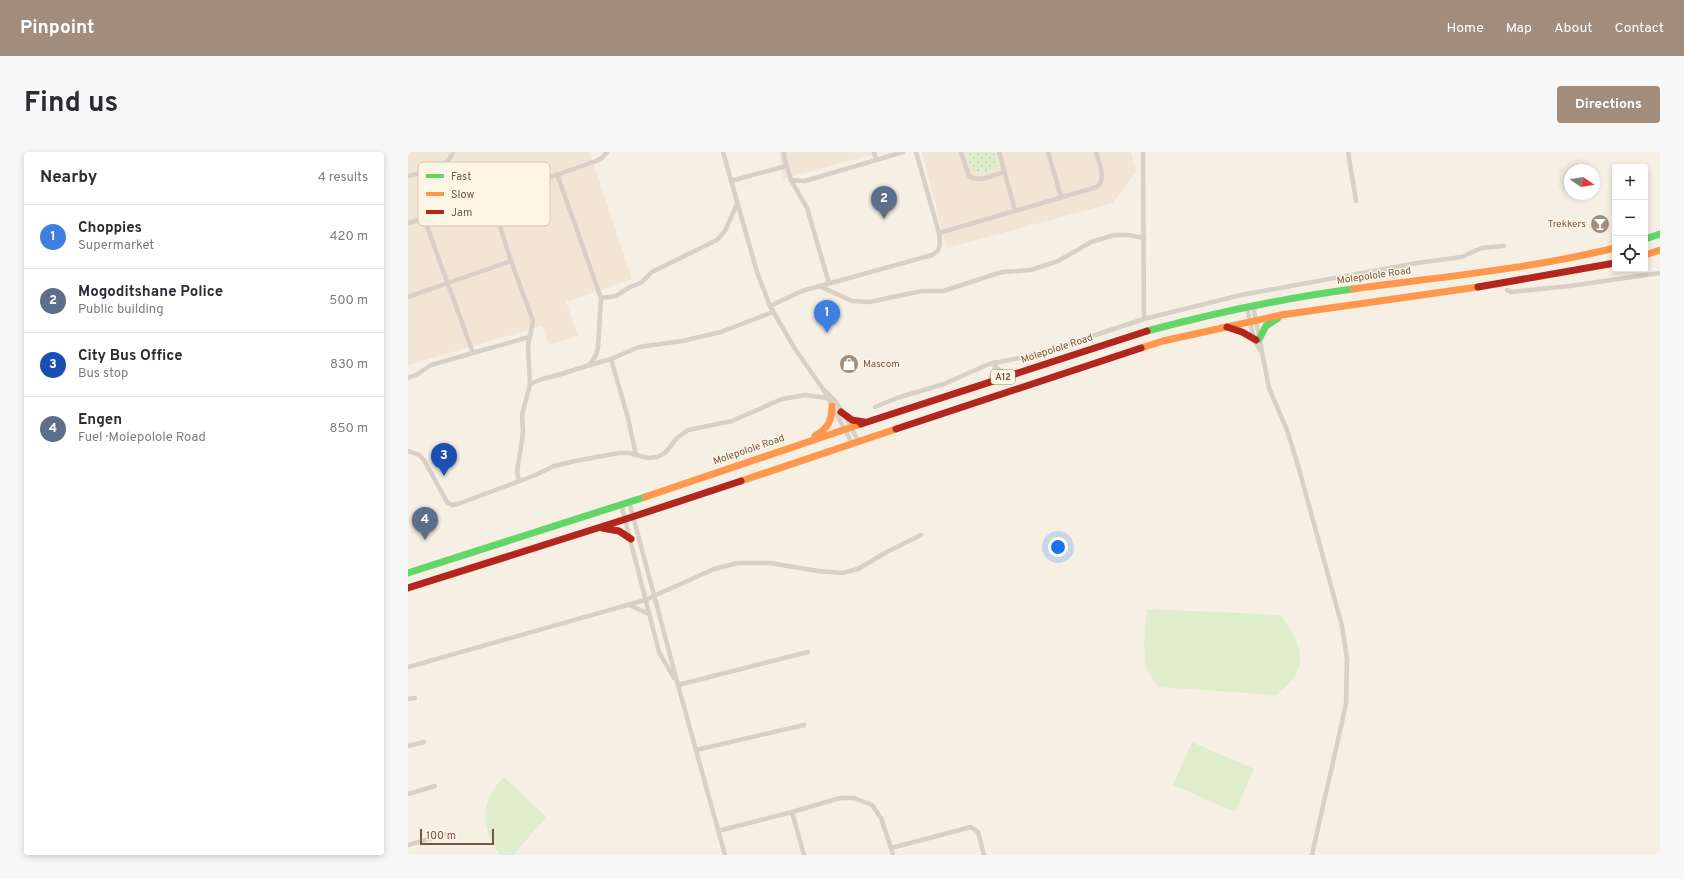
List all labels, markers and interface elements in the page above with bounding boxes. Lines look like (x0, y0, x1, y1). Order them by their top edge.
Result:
text: Pinpoint (20, 16, 95, 40)
text: Home (1447, 20, 1484, 37)
text: Map (1506, 20, 1532, 37)
text: About (1554, 20, 1593, 37)
text: Contact (1615, 20, 1664, 37)
text: Find us (24, 86, 118, 122)
button: Directions (1557, 86, 1660, 123)
legend (418, 162, 550, 226)
north arrow (1564, 164, 1600, 200)
map controls (1612, 164, 1648, 272)
button: + (1612, 164, 1648, 200)
text: Nearby (40, 167, 97, 189)
text: 4 results (318, 170, 368, 186)
text: Fast (451, 170, 471, 184)
pin: 2 (871, 186, 897, 219)
text: Slow (451, 188, 474, 202)
button: − (1612, 200, 1648, 236)
text: Jam (451, 206, 472, 220)
bar icon: Trekkers (1589, 213, 1611, 235)
place label: Trekkers (1548, 218, 1586, 231)
text: Choppies (78, 219, 142, 238)
text: 1 (50, 229, 56, 245)
text: 420 m (330, 229, 368, 245)
button: locate (1612, 236, 1648, 272)
text: Supermarket (78, 238, 154, 254)
street label: Molepolole Road (1336, 264, 1412, 288)
text: Mogoditshane Police (78, 283, 223, 302)
text: 2 (49, 293, 57, 309)
text: 500 m (329, 293, 368, 309)
pin: 1 (814, 300, 840, 333)
text: Public building (78, 302, 164, 318)
street label: Molepolole Road (1019, 331, 1095, 367)
text: City Bus Office (78, 347, 183, 366)
shop icon: Mascom (838, 353, 860, 375)
text: 3 (49, 357, 57, 373)
text: 830 m (330, 357, 368, 373)
place label: Mascom (863, 358, 900, 371)
text: Bus stop (78, 366, 128, 382)
road number: A12 (991, 370, 1015, 384)
text: Engen (78, 411, 122, 430)
text: 4 (49, 421, 57, 437)
text: 850 m (330, 421, 368, 437)
text: Fuel · Molepolole Road (78, 430, 206, 446)
street label: Molepolole Road (712, 432, 786, 468)
pin: 3 (431, 443, 457, 476)
pin: 4 (412, 507, 438, 540)
your location (1048, 537, 1068, 557)
scale bar (420, 827, 494, 846)
text: 100 m (426, 829, 456, 843)

